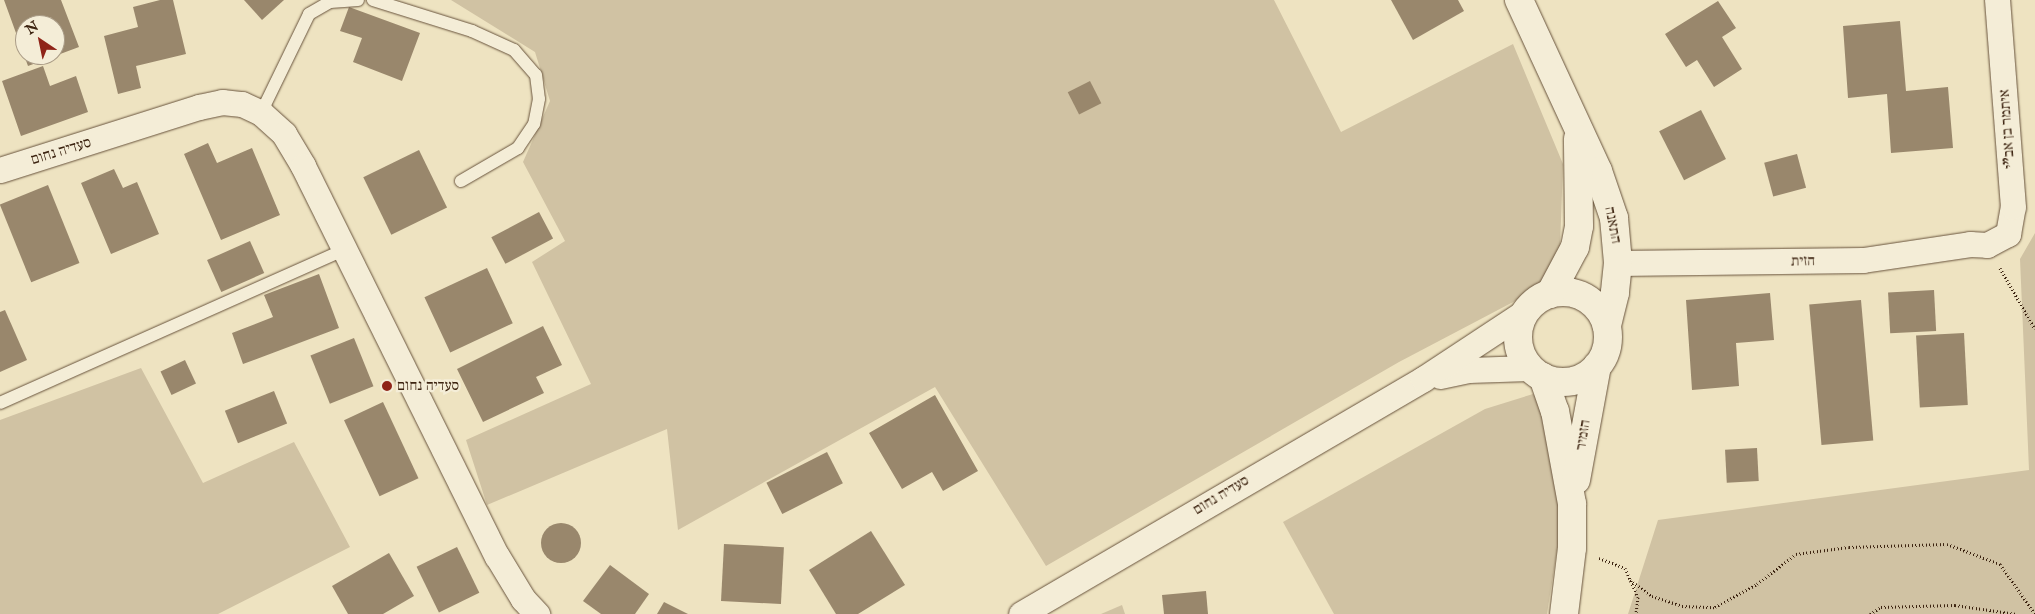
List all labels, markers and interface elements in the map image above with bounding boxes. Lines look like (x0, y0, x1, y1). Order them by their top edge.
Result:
north arrow (15, 15, 65, 65)
text: N (22, 18, 42, 39)
street label: איתמר בן אב"י (1995, 89, 2019, 169)
street label: סעדיה נחום (29, 133, 93, 169)
street label: התאנה (1601, 205, 1625, 245)
street label: הזית (1791, 252, 1815, 270)
place label: סעדיה נחום (397, 377, 459, 395)
marker: סעדיה נחום (381, 380, 393, 392)
street label: הזמיר (1572, 418, 1594, 452)
street label: סעדיה נחום (1190, 471, 1252, 519)

